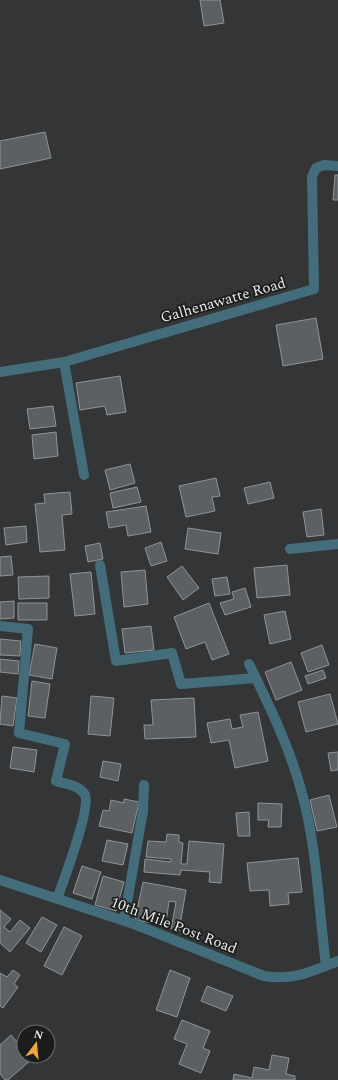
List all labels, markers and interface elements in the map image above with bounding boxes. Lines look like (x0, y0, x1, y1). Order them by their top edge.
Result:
street label: Galhenawatte Road (158, 272, 288, 329)
street label: 10th Mile Post Road (107, 891, 240, 960)
north arrow (16, 1024, 56, 1064)
text: N (32, 1025, 45, 1044)

